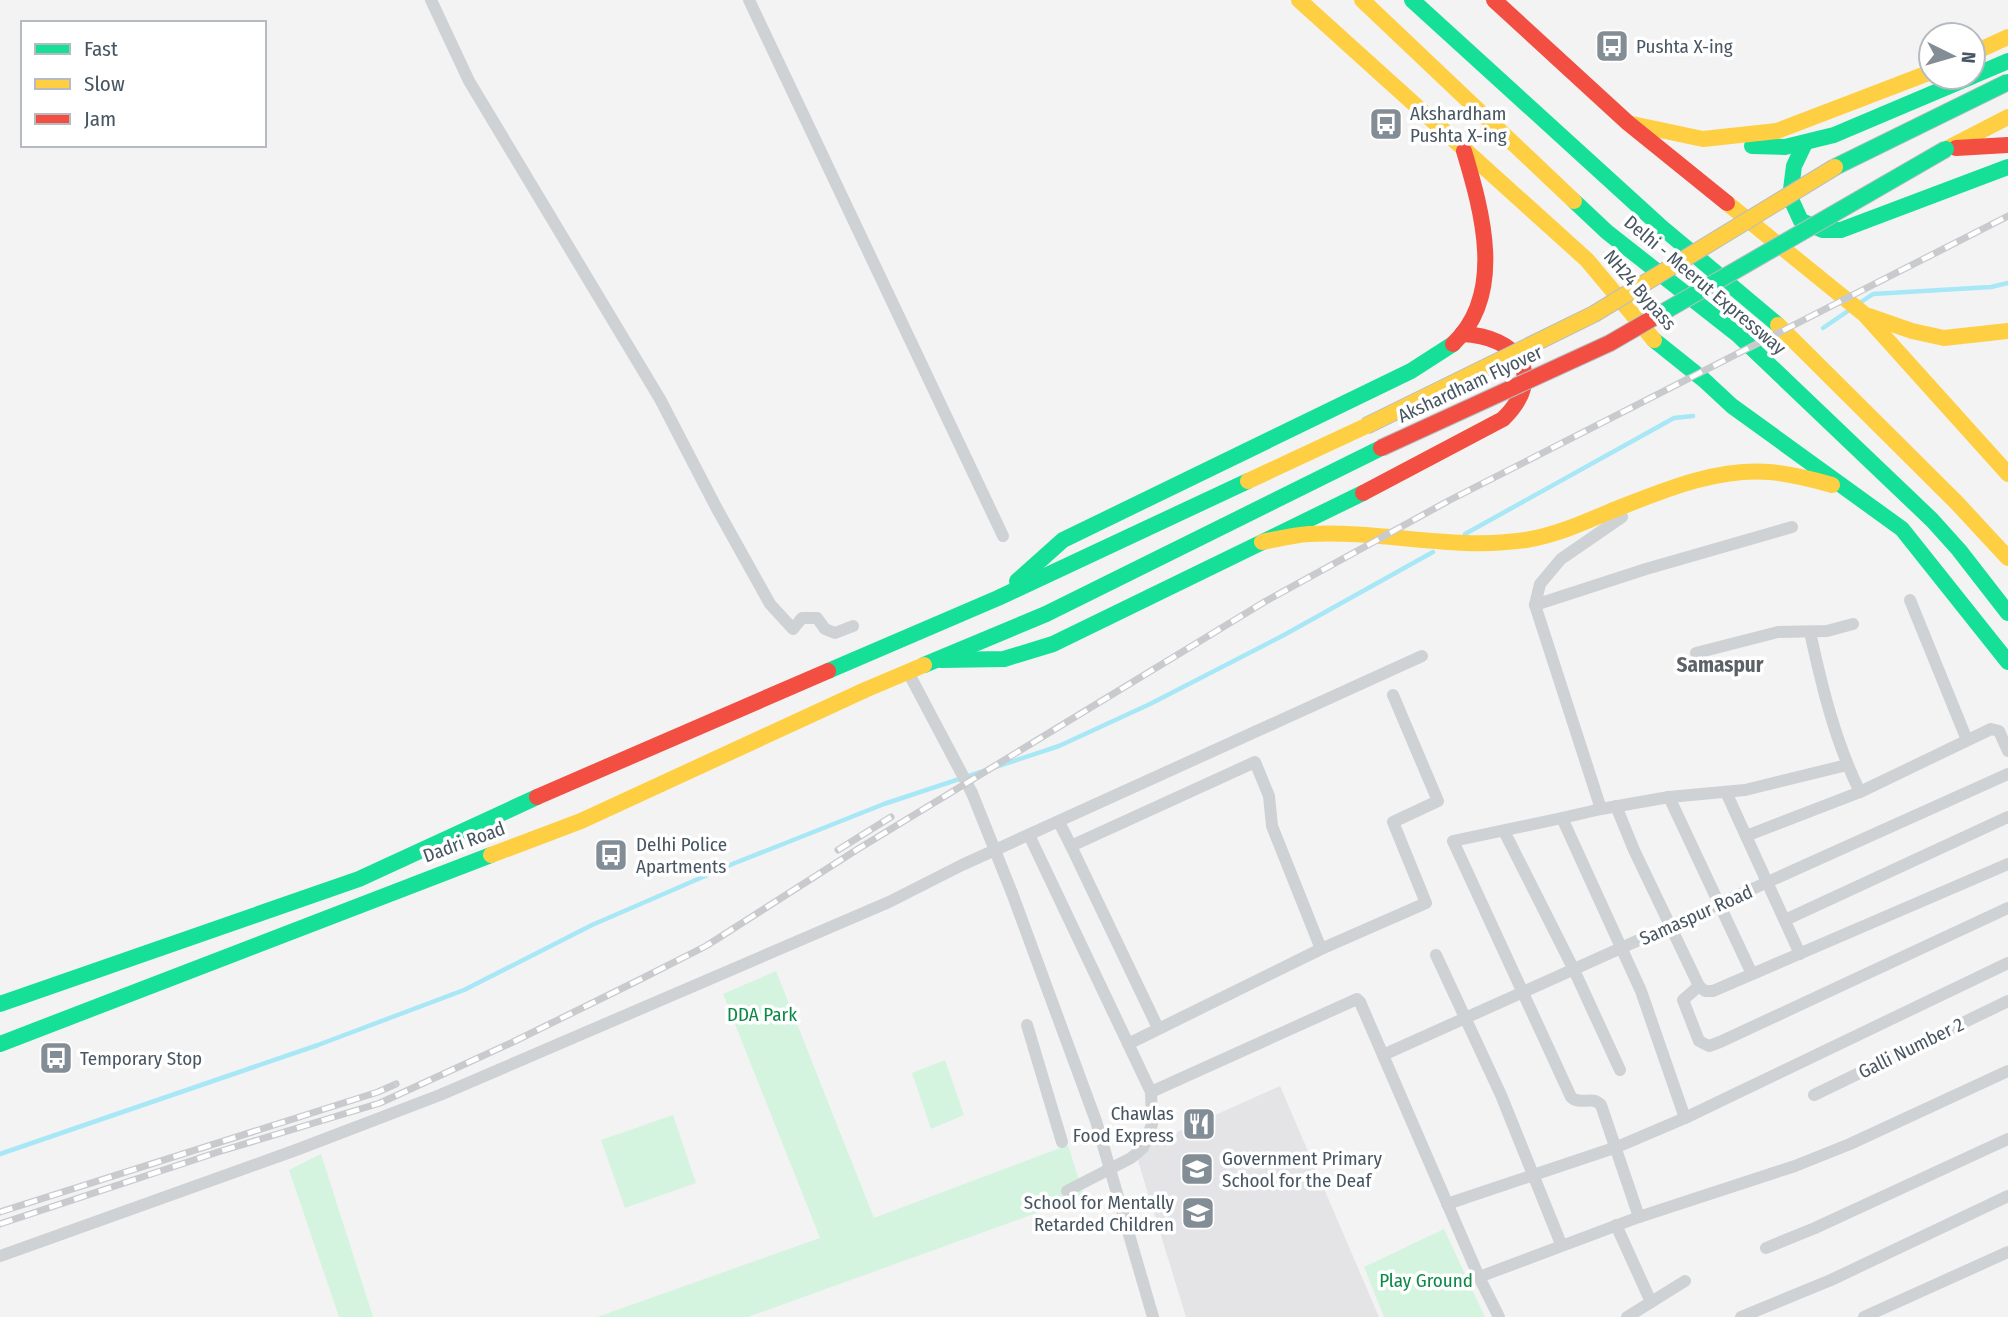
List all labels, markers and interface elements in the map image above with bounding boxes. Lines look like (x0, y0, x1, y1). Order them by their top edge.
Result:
legend (21, 21, 266, 147)
north arrow (1917, 21, 1987, 91)
bus stop icon: Pushta X-ing (1593, 27, 1631, 65)
place label: Pushta X-ing (1636, 35, 1733, 58)
text: Fast (84, 36, 118, 62)
text: N (1956, 51, 1980, 64)
text: Slow (84, 71, 125, 97)
place label: Akshardham Pushta X-ing (1410, 102, 1507, 147)
bus stop icon: Akshardham Pushta X-ing (1367, 105, 1405, 143)
text: Jam (84, 106, 116, 132)
street label: Delhi - Meerut Expressway (1619, 211, 1791, 360)
street label: NH24 Bypass (1599, 245, 1681, 335)
street label: Akshardham Flyover (1394, 340, 1546, 428)
district label: Samaspur (1677, 652, 1764, 678)
street label: Dadri Road (420, 817, 508, 867)
place label: Delhi Police Apartments (636, 833, 727, 878)
bus stop icon: Delhi Police Apartments (592, 836, 630, 874)
street label: Samaspur Road (1636, 880, 1756, 950)
park label: DDA Park (727, 1003, 797, 1026)
street label: Galli Number 2 (1855, 1013, 1967, 1083)
bus stop icon: Temporary Stop (37, 1039, 75, 1077)
place label: Temporary Stop (80, 1047, 202, 1070)
place label: Chawlas Food Express (1073, 1102, 1174, 1147)
restaurant icon: Chawlas Food Express (1180, 1105, 1218, 1143)
place label: Government Primary School for the Deaf (1222, 1147, 1382, 1192)
school or university icon: Government Primary School for the Deaf (1178, 1150, 1216, 1188)
place label: School for Mentally Retarded Children (1024, 1191, 1175, 1236)
school or university icon: School for Mentally Retarded Children (1179, 1194, 1217, 1232)
park label: Play Ground (1379, 1269, 1473, 1292)

